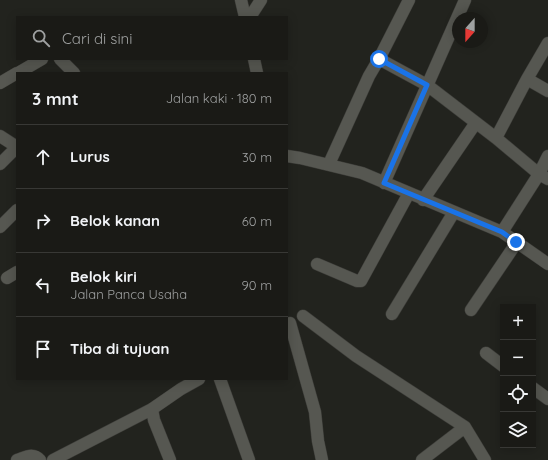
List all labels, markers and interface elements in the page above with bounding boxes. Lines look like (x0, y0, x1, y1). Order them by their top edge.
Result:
north arrow (452, 12, 488, 48)
search box (16, 16, 288, 60)
icon: search (30, 27, 52, 49)
text: Cari di sini (62, 29, 133, 48)
route start (370, 50, 388, 68)
text: 3 mnt (32, 88, 79, 109)
text: Jalan kaki · 180 m (166, 90, 272, 106)
icon: ahead (32, 146, 54, 168)
text: Lurus (70, 147, 110, 166)
text: 30 m (242, 149, 272, 165)
icon: right (32, 210, 54, 232)
text: Belok kanan (70, 211, 160, 230)
text: 60 m (242, 213, 272, 229)
route end (507, 233, 525, 251)
text: Belok kiri (70, 267, 137, 286)
icon: left (32, 274, 54, 296)
text: 90 m (242, 277, 272, 293)
text: Jalan Panca Usaha (70, 286, 187, 302)
map controls (500, 304, 536, 448)
button: + (500, 304, 536, 340)
icon: arrive (32, 338, 54, 360)
text: Tiba di tujuan (70, 339, 169, 358)
button: − (500, 340, 536, 376)
button: locate (500, 376, 536, 412)
button: layers (500, 412, 536, 448)

